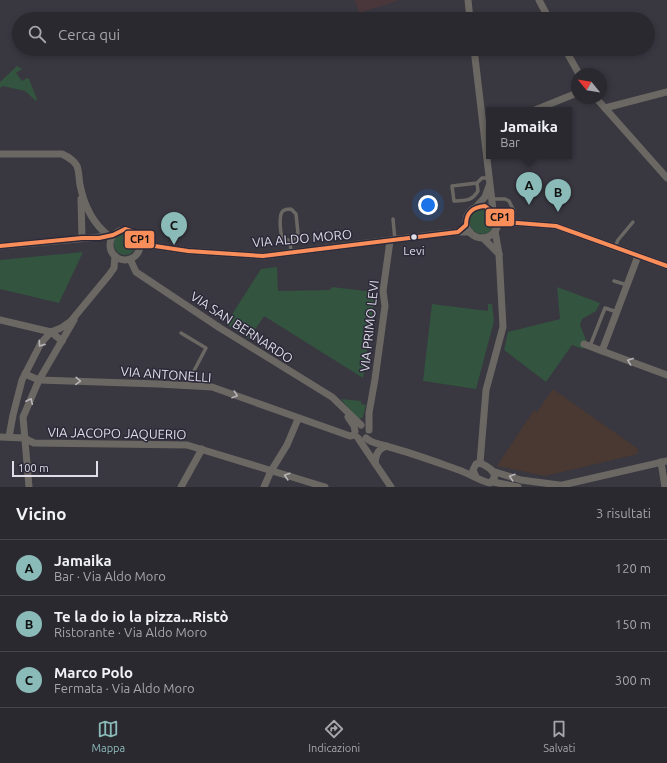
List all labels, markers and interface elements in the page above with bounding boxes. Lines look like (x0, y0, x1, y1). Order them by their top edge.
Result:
search box (12, 12, 655, 56)
icon: search (26, 23, 48, 45)
text: Cerca qui (58, 26, 120, 43)
north arrow (571, 68, 607, 104)
popup (486, 107, 572, 159)
text: Jamaika (500, 118, 558, 135)
text: Bar (500, 135, 520, 149)
pin: A (516, 172, 542, 205)
pin: B (545, 179, 571, 212)
your location (418, 195, 438, 215)
line badge: CP1 (485, 208, 515, 227)
text: CP1 (490, 211, 510, 223)
pin: C (161, 212, 187, 245)
street label: VIA ALDO MORO (252, 227, 352, 249)
line badge: CP1 (124, 230, 155, 249)
marker: Levi (409, 232, 419, 242)
text: CP1 (130, 233, 150, 245)
place label: Levi (403, 244, 425, 257)
street label: VIA PRIMO LEVI (357, 279, 381, 373)
street label: VIA SAN BERNARDO (188, 289, 296, 365)
one-way arrow (39, 340, 46, 347)
one-way arrow (627, 358, 634, 366)
street label: VIA ANTONELLI (120, 364, 212, 384)
one-way arrow (75, 377, 81, 386)
one-way arrow (231, 391, 238, 399)
one-way arrow (25, 397, 33, 405)
street label: VIA JACOPO JAQUERIO (47, 425, 187, 442)
scale bar (12, 459, 98, 478)
text: 100 m (18, 462, 49, 474)
one-way arrow (284, 472, 291, 481)
one-way arrow (508, 473, 515, 482)
text: Vicino (16, 504, 66, 523)
text: 3 risultati (596, 506, 651, 520)
text: Jamaika (54, 552, 112, 569)
text: A (24, 561, 34, 575)
text: 120 m (615, 561, 651, 575)
text: Bar · Via Aldo Moro (54, 569, 166, 583)
text: Te la do io la pizza...Ristò (54, 608, 229, 625)
text: B (25, 617, 33, 631)
text: 150 m (615, 617, 651, 631)
text: Ristorante · Via Aldo Moro (54, 625, 207, 639)
text: Marco Polo (54, 664, 133, 681)
text: C (25, 673, 33, 687)
text: 300 m (615, 673, 651, 687)
text: Fermata · Via Aldo Moro (54, 681, 195, 695)
tab: Mappa (91, 718, 125, 754)
tab: Indicazioni (308, 718, 360, 754)
tab: Salvati (543, 718, 576, 754)

